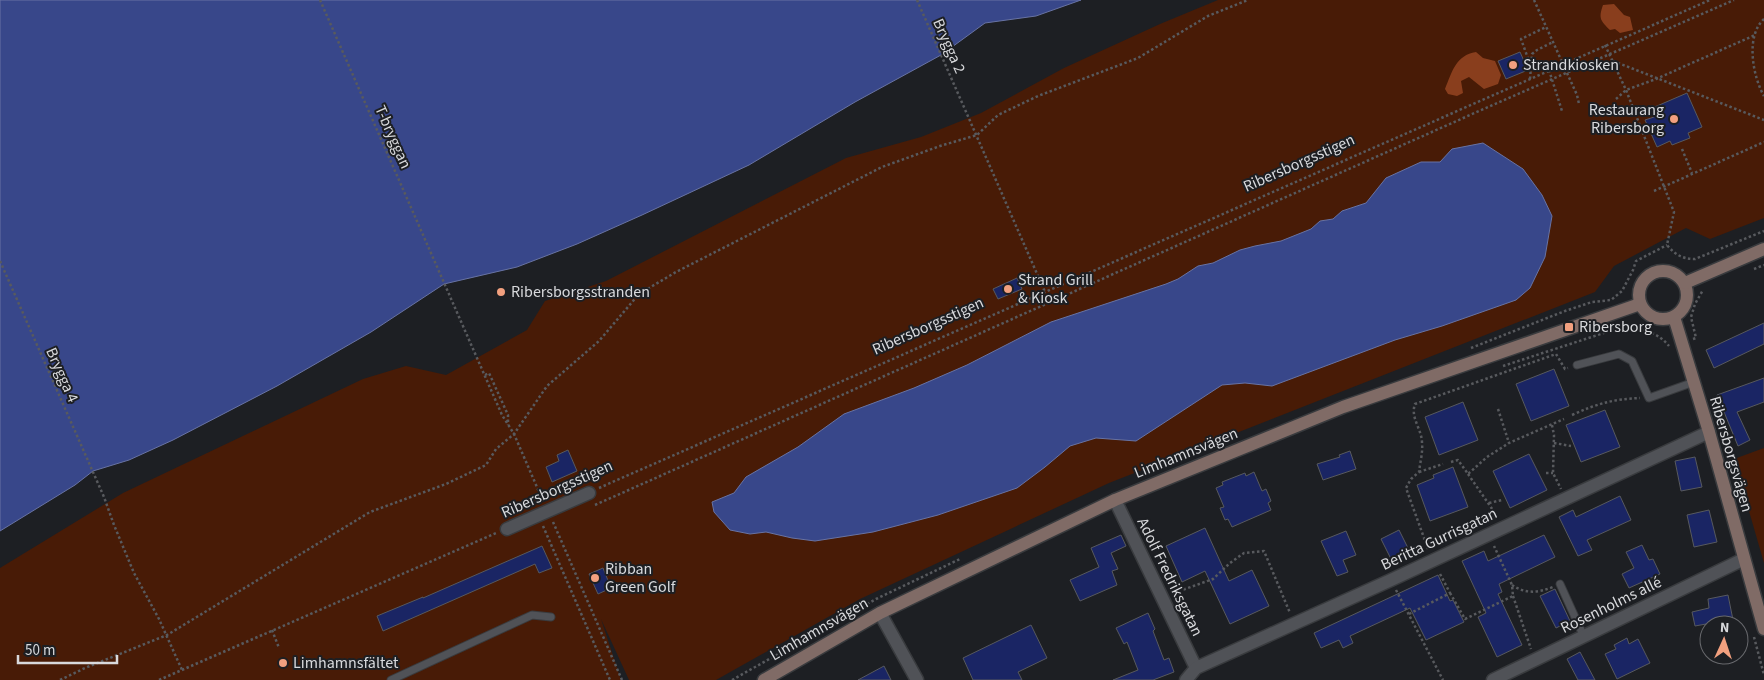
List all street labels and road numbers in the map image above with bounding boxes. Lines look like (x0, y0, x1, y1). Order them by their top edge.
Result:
street label: Brygga 2 (927, 15, 971, 77)
street label: T-bryggan (369, 102, 417, 172)
street label: Ribersborgsstigen (1240, 129, 1358, 197)
street label: Ribersborgsstigen (869, 292, 987, 360)
street label: Brygga 4 (40, 344, 84, 406)
street label: Ribersborgsvägen (1704, 394, 1758, 514)
street label: Limhamnsvägen (1131, 422, 1241, 484)
street label: Ribersborgsstigen (498, 455, 616, 523)
street label: Beritta Gurrisgatan (1377, 502, 1501, 576)
street label: Adolf Fredriksgatan (1132, 514, 1208, 640)
street label: Rosenholms allé (1557, 571, 1665, 639)
street label: Limhamnsvägen (766, 592, 872, 666)

